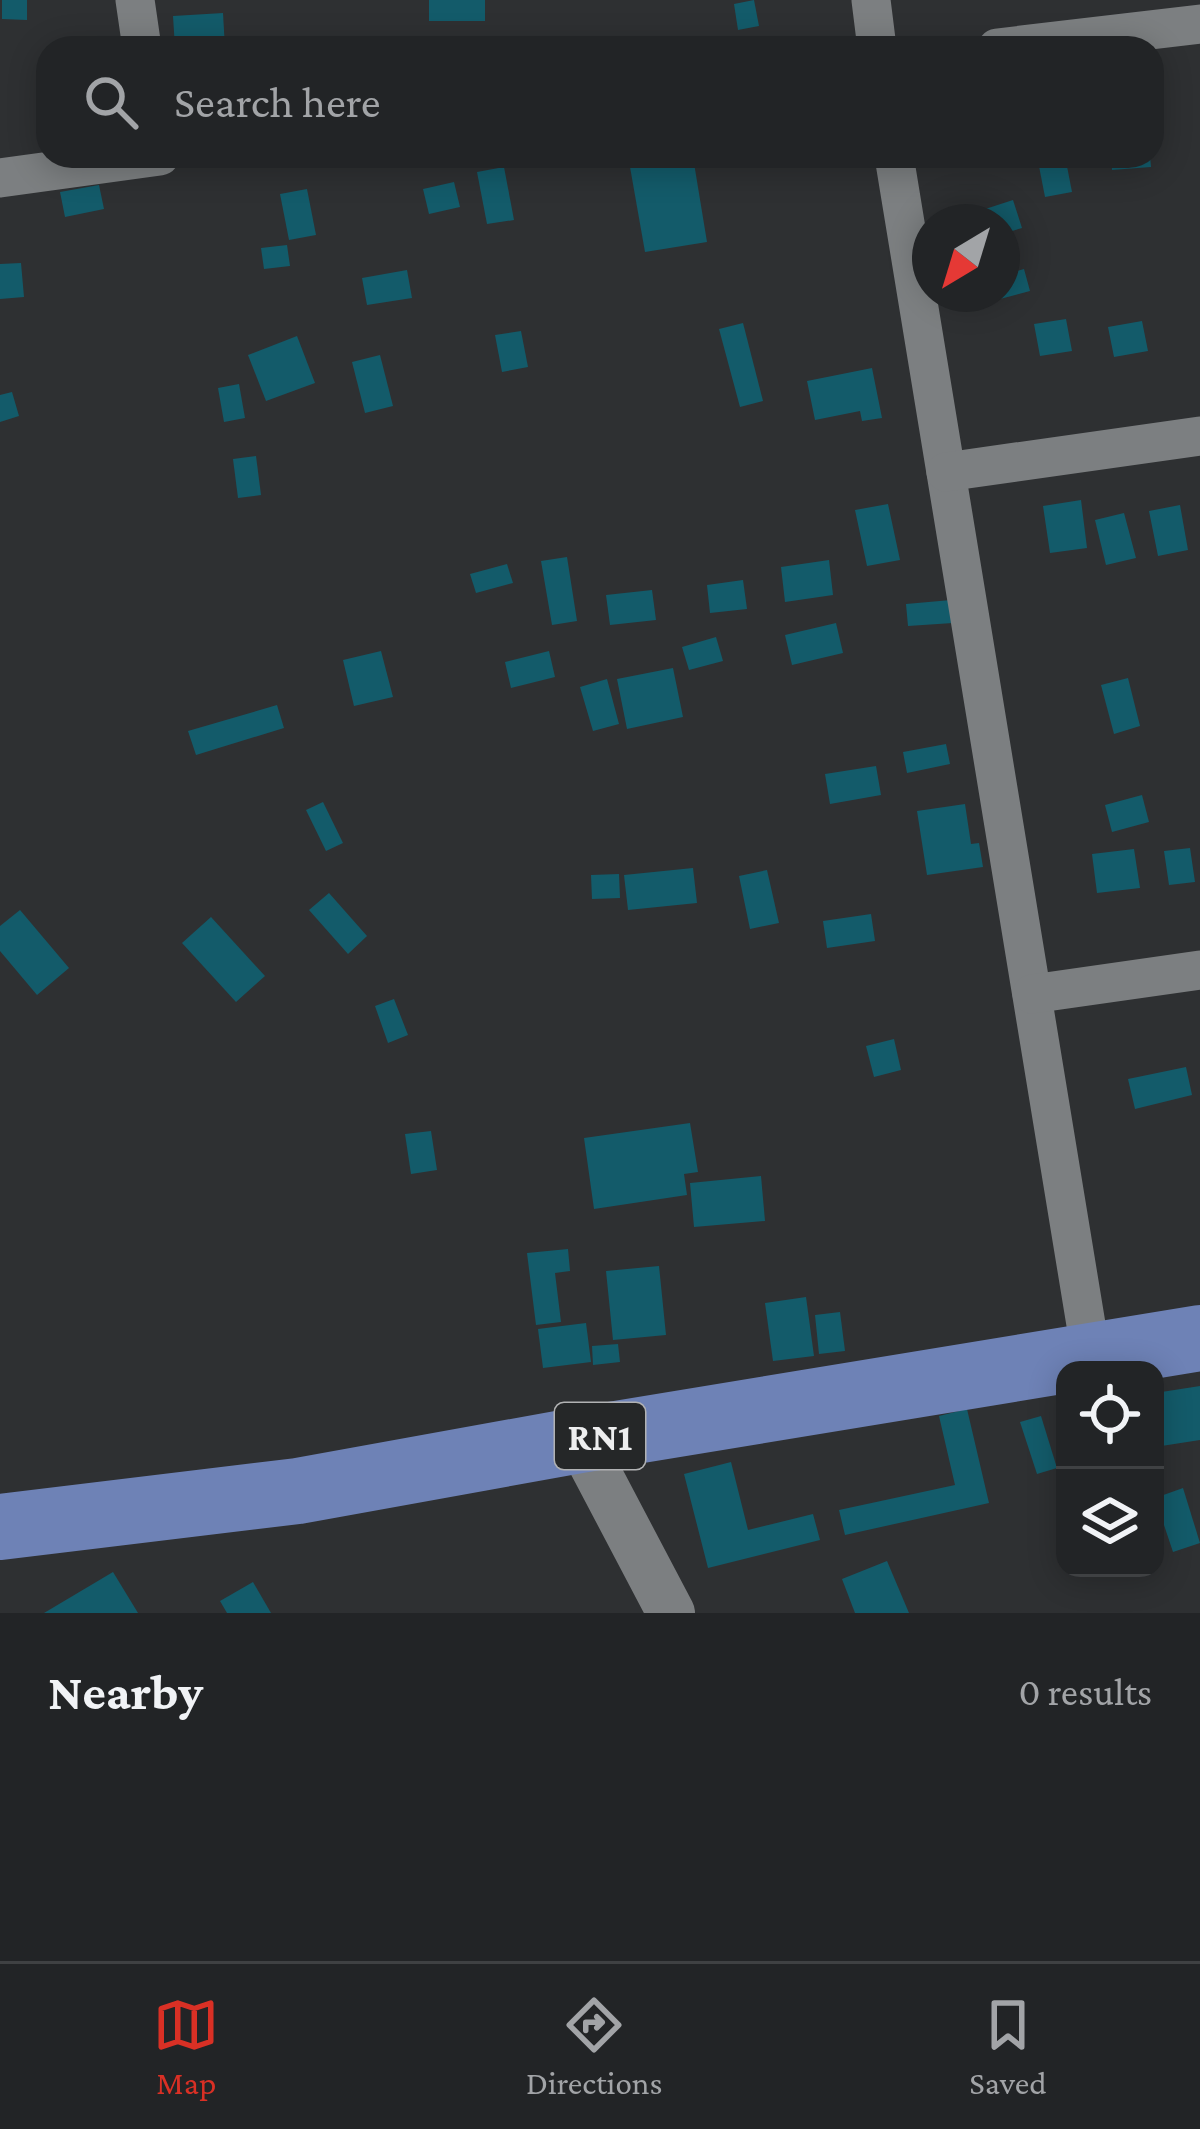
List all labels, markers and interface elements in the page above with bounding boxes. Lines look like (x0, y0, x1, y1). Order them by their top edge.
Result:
search box (36, 36, 1164, 168)
icon: search (78, 69, 144, 135)
text: Search here (174, 77, 381, 127)
north arrow (912, 204, 1020, 312)
map controls (1056, 1361, 1164, 1577)
button: locate (1056, 1361, 1164, 1469)
road number: RN1 (555, 1403, 645, 1469)
button: layers (1056, 1469, 1164, 1577)
text: Nearby (48, 1663, 203, 1720)
text: 0 results (1018, 1670, 1152, 1713)
tab: Map (153, 1992, 219, 2101)
tab: Directions (526, 1992, 663, 2101)
tab: Saved (969, 1992, 1047, 2101)

